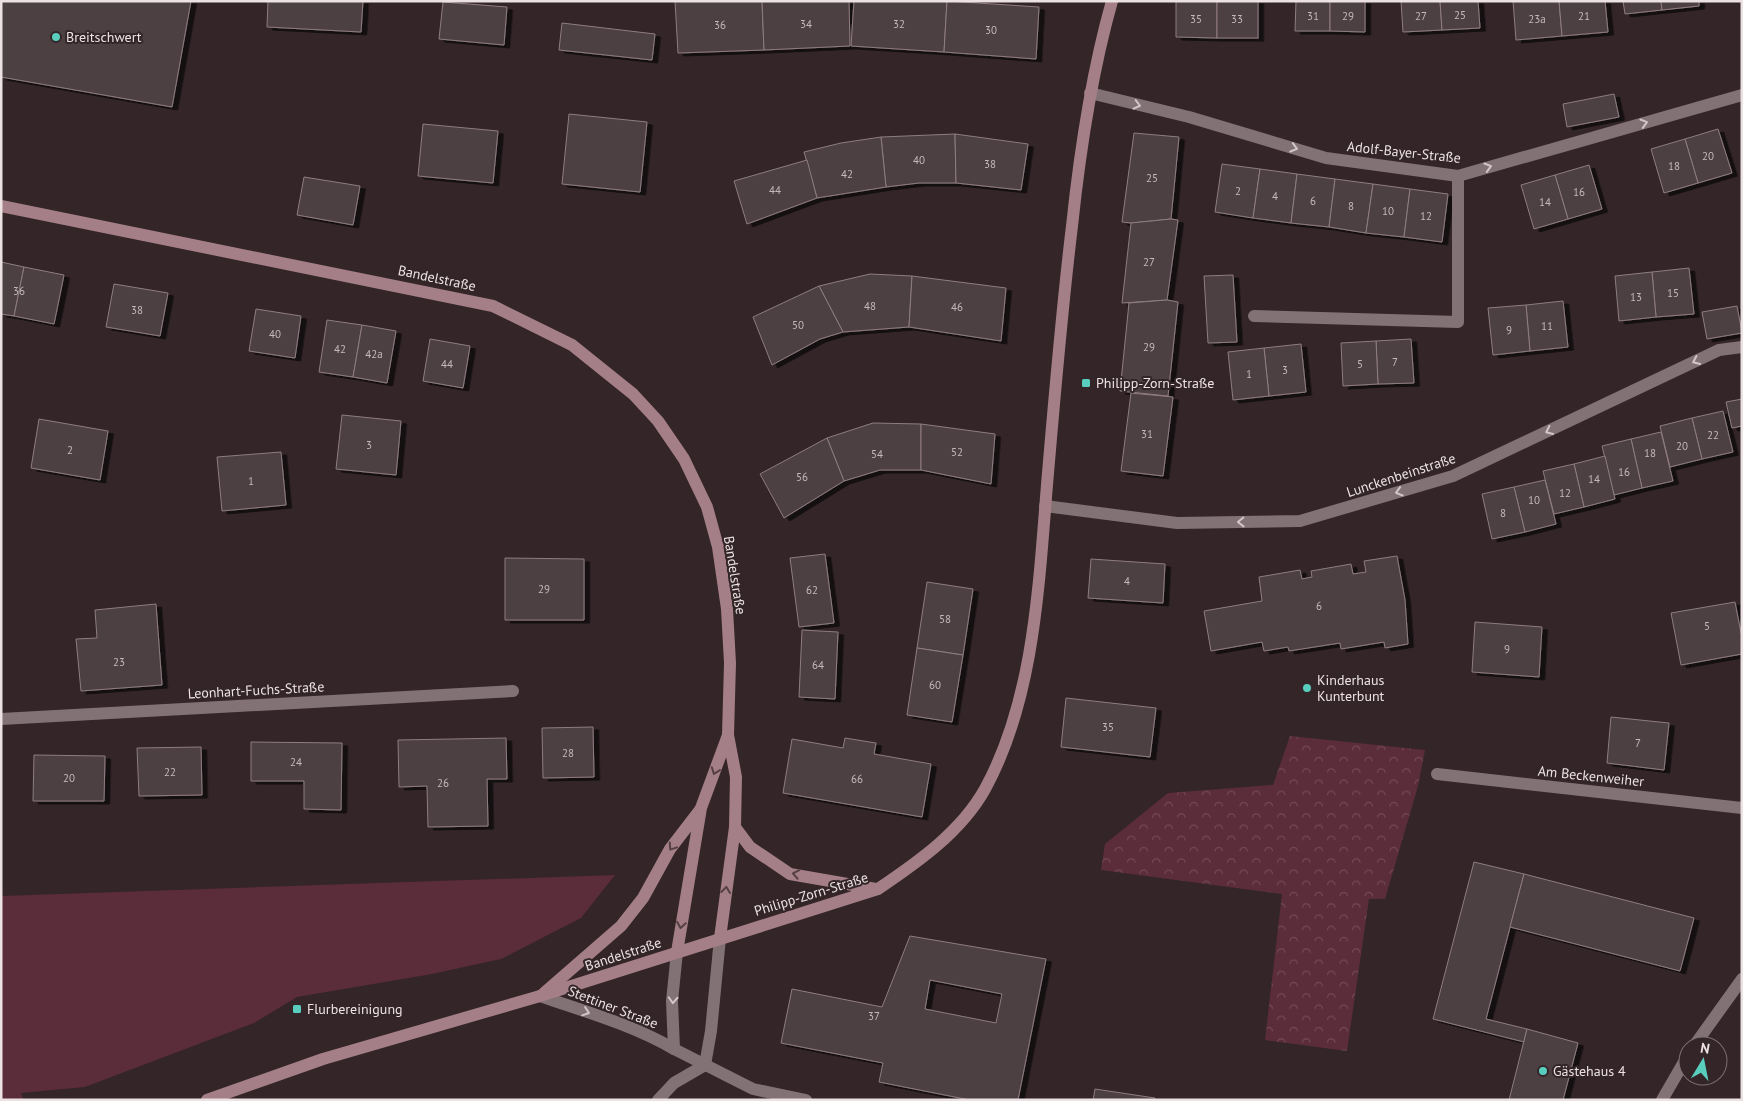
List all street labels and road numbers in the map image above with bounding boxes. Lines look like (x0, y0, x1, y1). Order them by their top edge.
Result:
street label: Adolf-Bayer-Straße (1346, 137, 1462, 167)
street label: Bandelstraße (396, 261, 478, 295)
street label: Lunckenbeinstraße (1344, 449, 1458, 501)
street label: Bandelstraße (720, 534, 750, 616)
street label: Leonhart-Fuchs-Straße (187, 677, 325, 703)
street label: Am Beckenweiher (1537, 761, 1645, 791)
street label: Philipp-Zorn-Straße (752, 868, 870, 920)
street label: Bandelstraße (583, 933, 663, 975)
street label: Stettiner Straße (565, 982, 661, 1032)

